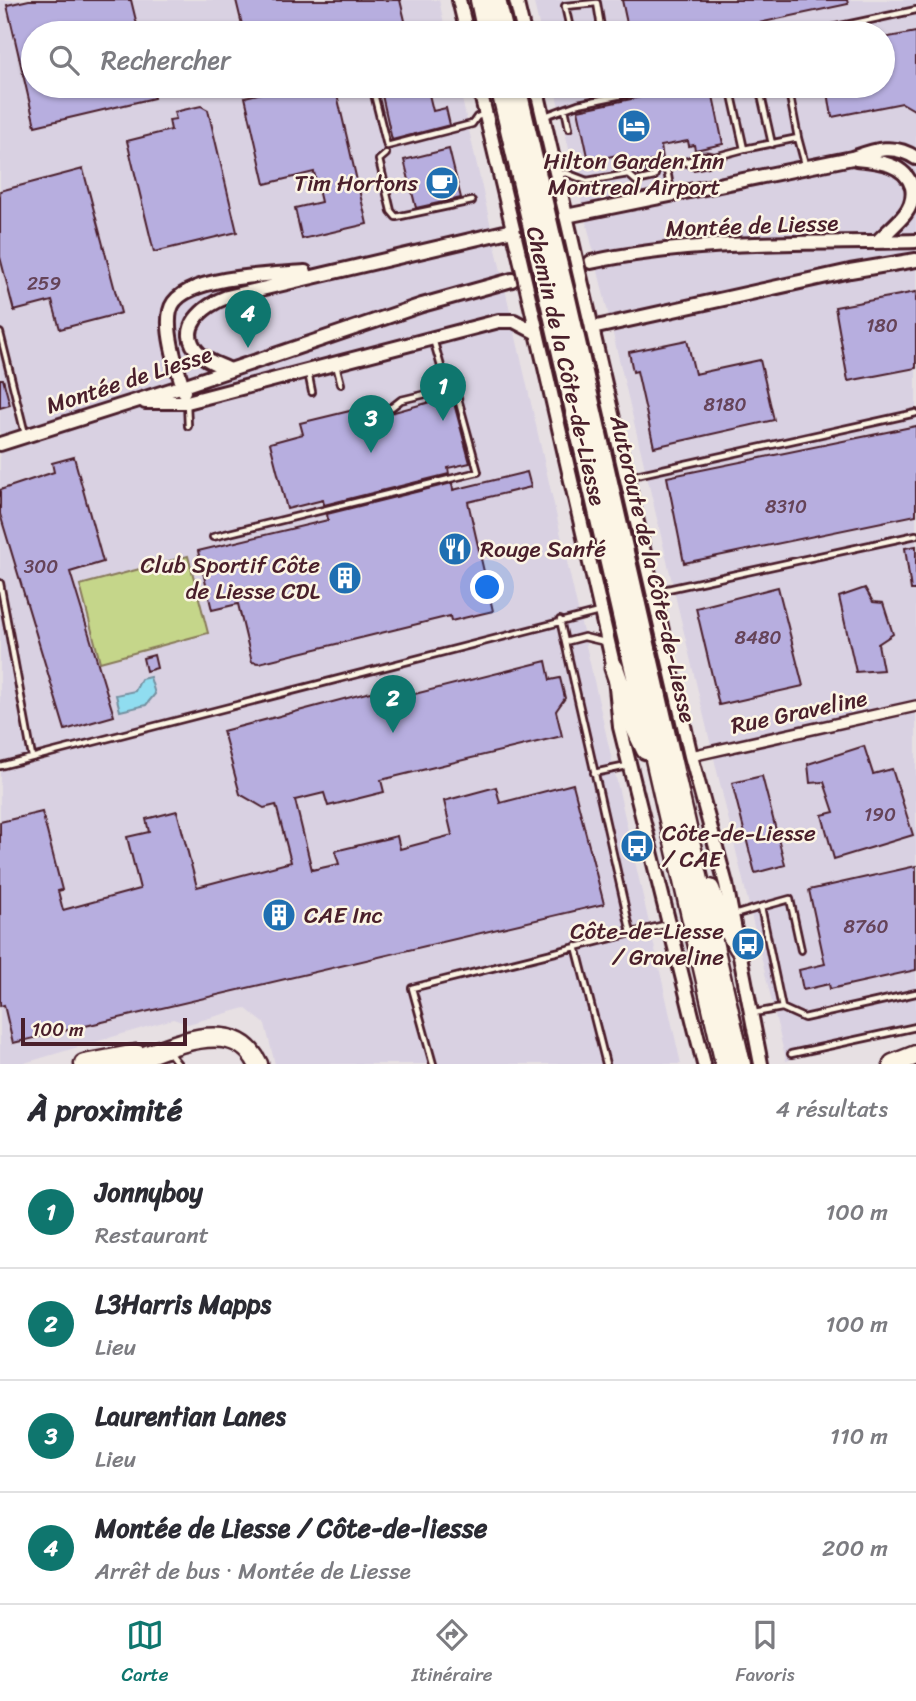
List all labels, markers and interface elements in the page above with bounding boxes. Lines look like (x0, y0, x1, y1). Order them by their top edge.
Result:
search box (21, 21, 895, 98)
text: Rechercher (101, 37, 231, 83)
icon: search (45, 41, 83, 79)
hotel icon: Hilton Garden Inn Montreal Airport (615, 107, 653, 145)
place label: Hilton Garden Inn Montreal Airport (543, 141, 725, 208)
place label: Tim Hortons (294, 163, 418, 204)
cafe icon: Tim Hortons (423, 164, 461, 202)
street label: Montée de Liesse (665, 202, 839, 250)
street label: Chemin de la Côte-de-Liesse (514, 222, 618, 510)
house number: 259 (27, 267, 61, 300)
pin: 4 (225, 290, 271, 348)
house number: 180 (866, 309, 898, 342)
street label: Montée de Liesse (41, 334, 217, 426)
pin: 1 (420, 363, 466, 421)
house number: 8180 (703, 388, 747, 421)
pin: 3 (348, 395, 394, 453)
street label: Autoroute de la Côte-de-Liesse (597, 410, 708, 727)
house number: 8310 (765, 490, 807, 523)
place label: Rouge Santé (480, 529, 606, 570)
restaurant icon: Rouge Santé (436, 530, 474, 568)
place label: Club Sportif Côte de Liesse CDL (141, 545, 320, 612)
house number: 300 (24, 550, 58, 583)
building icon: Club Sportif Côte de Liesse CDL (326, 559, 364, 597)
your location (470, 570, 504, 604)
house number: 8480 (735, 621, 781, 654)
pin: 2 (370, 675, 416, 733)
street label: Rue Graveline (727, 678, 871, 746)
house number: 190 (864, 798, 896, 831)
place label: Côte-de-Liesse / CAE (662, 813, 816, 880)
bus stop icon: Côte-de-Liesse / CAE (618, 827, 656, 865)
place label: CAE Inc (304, 895, 383, 936)
building icon: CAE Inc (260, 896, 298, 934)
house number: 8760 (843, 910, 889, 943)
place label: Côte-de-Liesse / Graveline (570, 911, 724, 978)
bus stop icon: Côte-de-Liesse / Graveline (729, 925, 767, 963)
text: 100 m (32, 1013, 84, 1046)
scale bar (21, 1015, 187, 1047)
text: À proximité (28, 1083, 182, 1137)
text: 4 résultats (776, 1089, 888, 1130)
text: Jonnyboy (95, 1169, 203, 1215)
text: 1 (46, 1192, 56, 1233)
text: 100 m (825, 1192, 888, 1233)
text: Restaurant (95, 1215, 209, 1256)
text: L3Harris Mapps (95, 1281, 271, 1327)
text: 2 (44, 1304, 58, 1345)
text: 100 m (825, 1304, 888, 1345)
text: Lieu (95, 1327, 136, 1368)
text: Laurentian Lanes (95, 1393, 286, 1439)
text: 3 (45, 1416, 57, 1457)
text: 110 m (830, 1416, 888, 1457)
text: Lieu (95, 1439, 136, 1480)
text: Montée de Liesse / Côte-de-liesse (95, 1505, 487, 1551)
text: 4 (44, 1528, 58, 1569)
text: 200 m (822, 1528, 888, 1569)
text: Arrêt de bus · Montée de Liesse (95, 1551, 411, 1592)
tab: Carte (121, 1616, 169, 1691)
tab: Itinéraire (411, 1616, 493, 1691)
tab: Favoris (735, 1616, 795, 1691)

